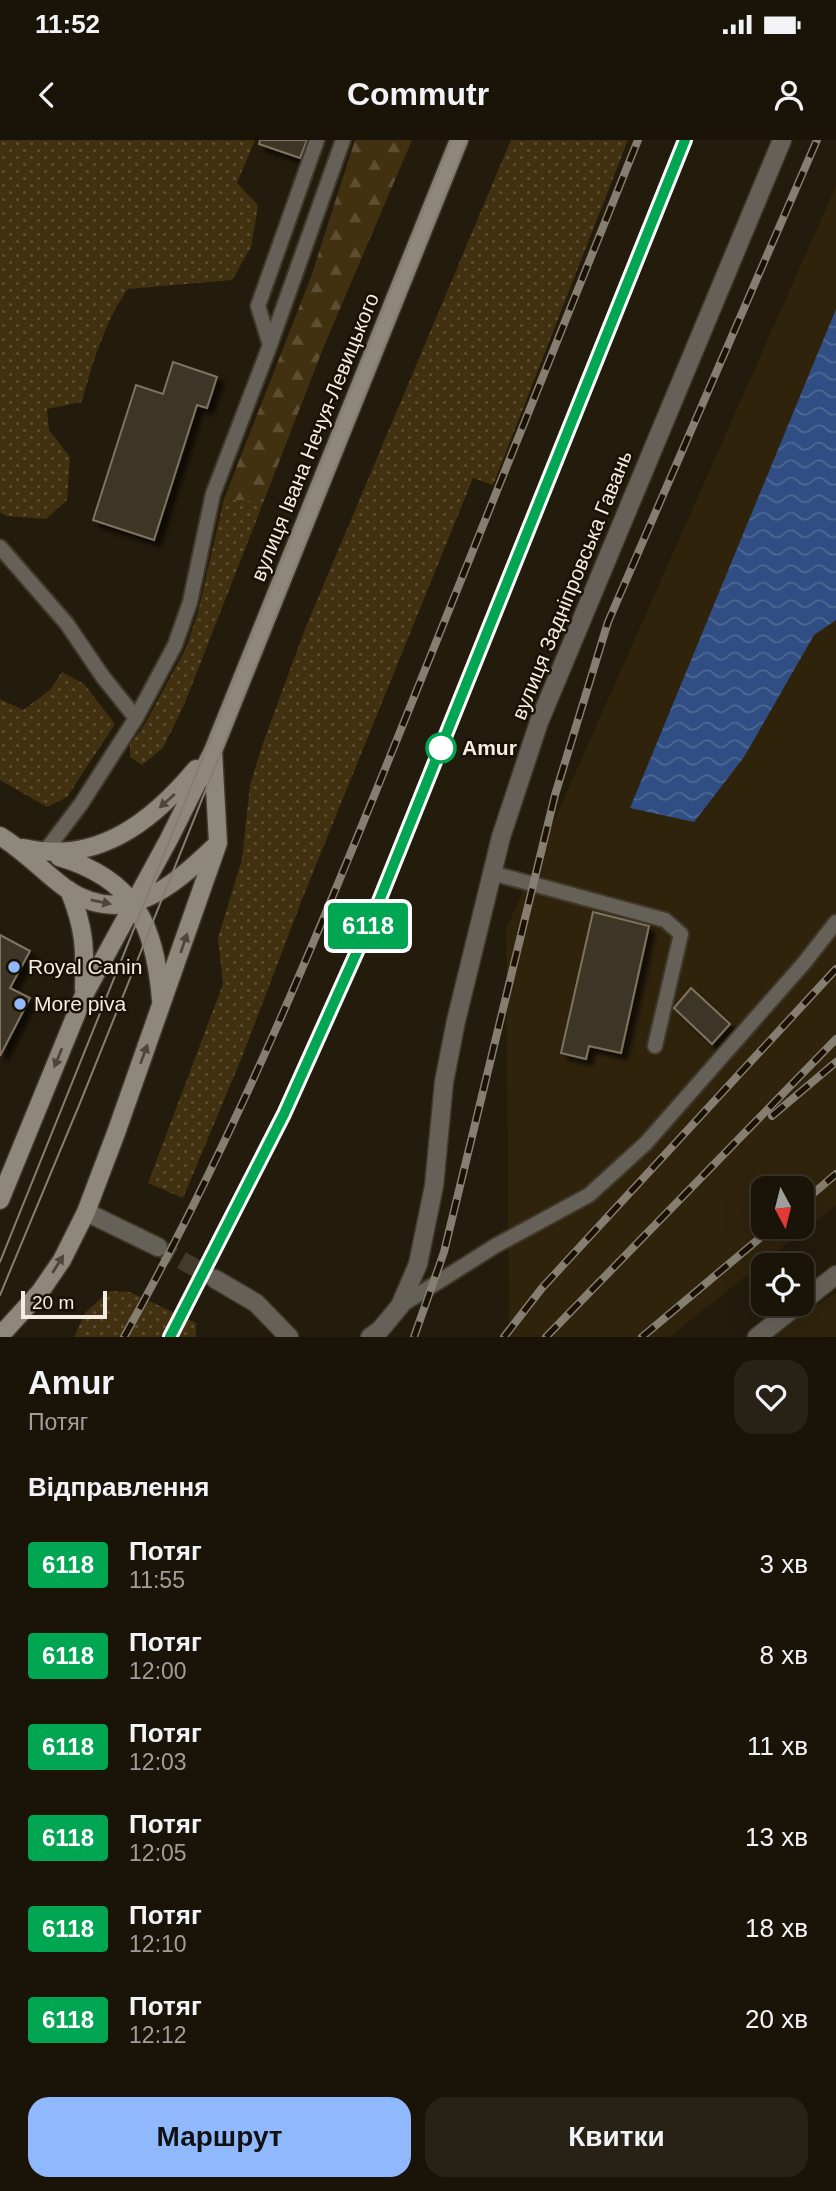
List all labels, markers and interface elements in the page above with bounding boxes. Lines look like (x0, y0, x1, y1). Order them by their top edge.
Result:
text: 11:52 (35, 9, 100, 39)
icon: back (28, 76, 66, 114)
text: Commutr (347, 76, 489, 112)
icon: person (770, 76, 808, 114)
street label: вулиця Івана Нечуя-Левицького (246, 289, 383, 584)
street label: вулиця Задніпровська Гавань (507, 447, 636, 723)
marker: Amur (426, 733, 456, 763)
place label: Amur (462, 736, 517, 759)
one-way arrow (158, 793, 175, 808)
one-way arrow (90, 897, 112, 908)
line badge: 6118 (319, 903, 417, 949)
text: 6118 (342, 912, 394, 939)
one-way arrow (179, 932, 190, 953)
place label: Royal Canin (28, 955, 142, 978)
marker: Royal Canin (6, 959, 22, 975)
place label: More piva (34, 992, 127, 1015)
marker: More piva (12, 996, 28, 1012)
one-way arrow (139, 1044, 150, 1065)
one-way arrow (52, 1047, 63, 1068)
north arrow (751, 1176, 814, 1239)
map controls (751, 1176, 814, 1316)
button: locate (751, 1253, 814, 1316)
one-way arrow (52, 1255, 65, 1274)
scale bar (21, 1288, 107, 1320)
text: 20 m (32, 1292, 74, 1313)
button: heart (734, 1360, 808, 1434)
text: Amur (28, 1364, 114, 1401)
text: Потяг (28, 1409, 88, 1435)
text: Відправлення (28, 1472, 209, 1502)
text: Потяг (129, 1536, 202, 1566)
text: 3 хв (760, 1549, 808, 1579)
text: 6118 (42, 1551, 94, 1578)
text: 11:55 (129, 1567, 185, 1593)
text: Потяг (129, 1627, 202, 1657)
text: 8 хв (760, 1640, 808, 1670)
text: 6118 (42, 1642, 94, 1669)
text: 12:00 (129, 1658, 187, 1684)
text: Потяг (129, 1718, 202, 1748)
text: 11 хв (747, 1731, 808, 1761)
text: 6118 (42, 1733, 94, 1760)
text: 12:03 (129, 1749, 187, 1775)
text: Потяг (129, 1809, 202, 1839)
text: 13 хв (745, 1822, 808, 1852)
text: 6118 (42, 1824, 94, 1851)
text: 12:05 (129, 1840, 187, 1866)
text: Потяг (129, 1900, 202, 1930)
text: 18 хв (745, 1913, 808, 1943)
text: 6118 (42, 1915, 94, 1942)
text: 12:10 (129, 1931, 187, 1957)
text: Потяг (129, 1991, 202, 2021)
text: 20 хв (745, 2004, 808, 2034)
text: 6118 (42, 2006, 94, 2033)
text: 12:12 (129, 2022, 187, 2048)
button: Маршрут (28, 2097, 411, 2177)
button: Квитки (425, 2097, 808, 2177)

